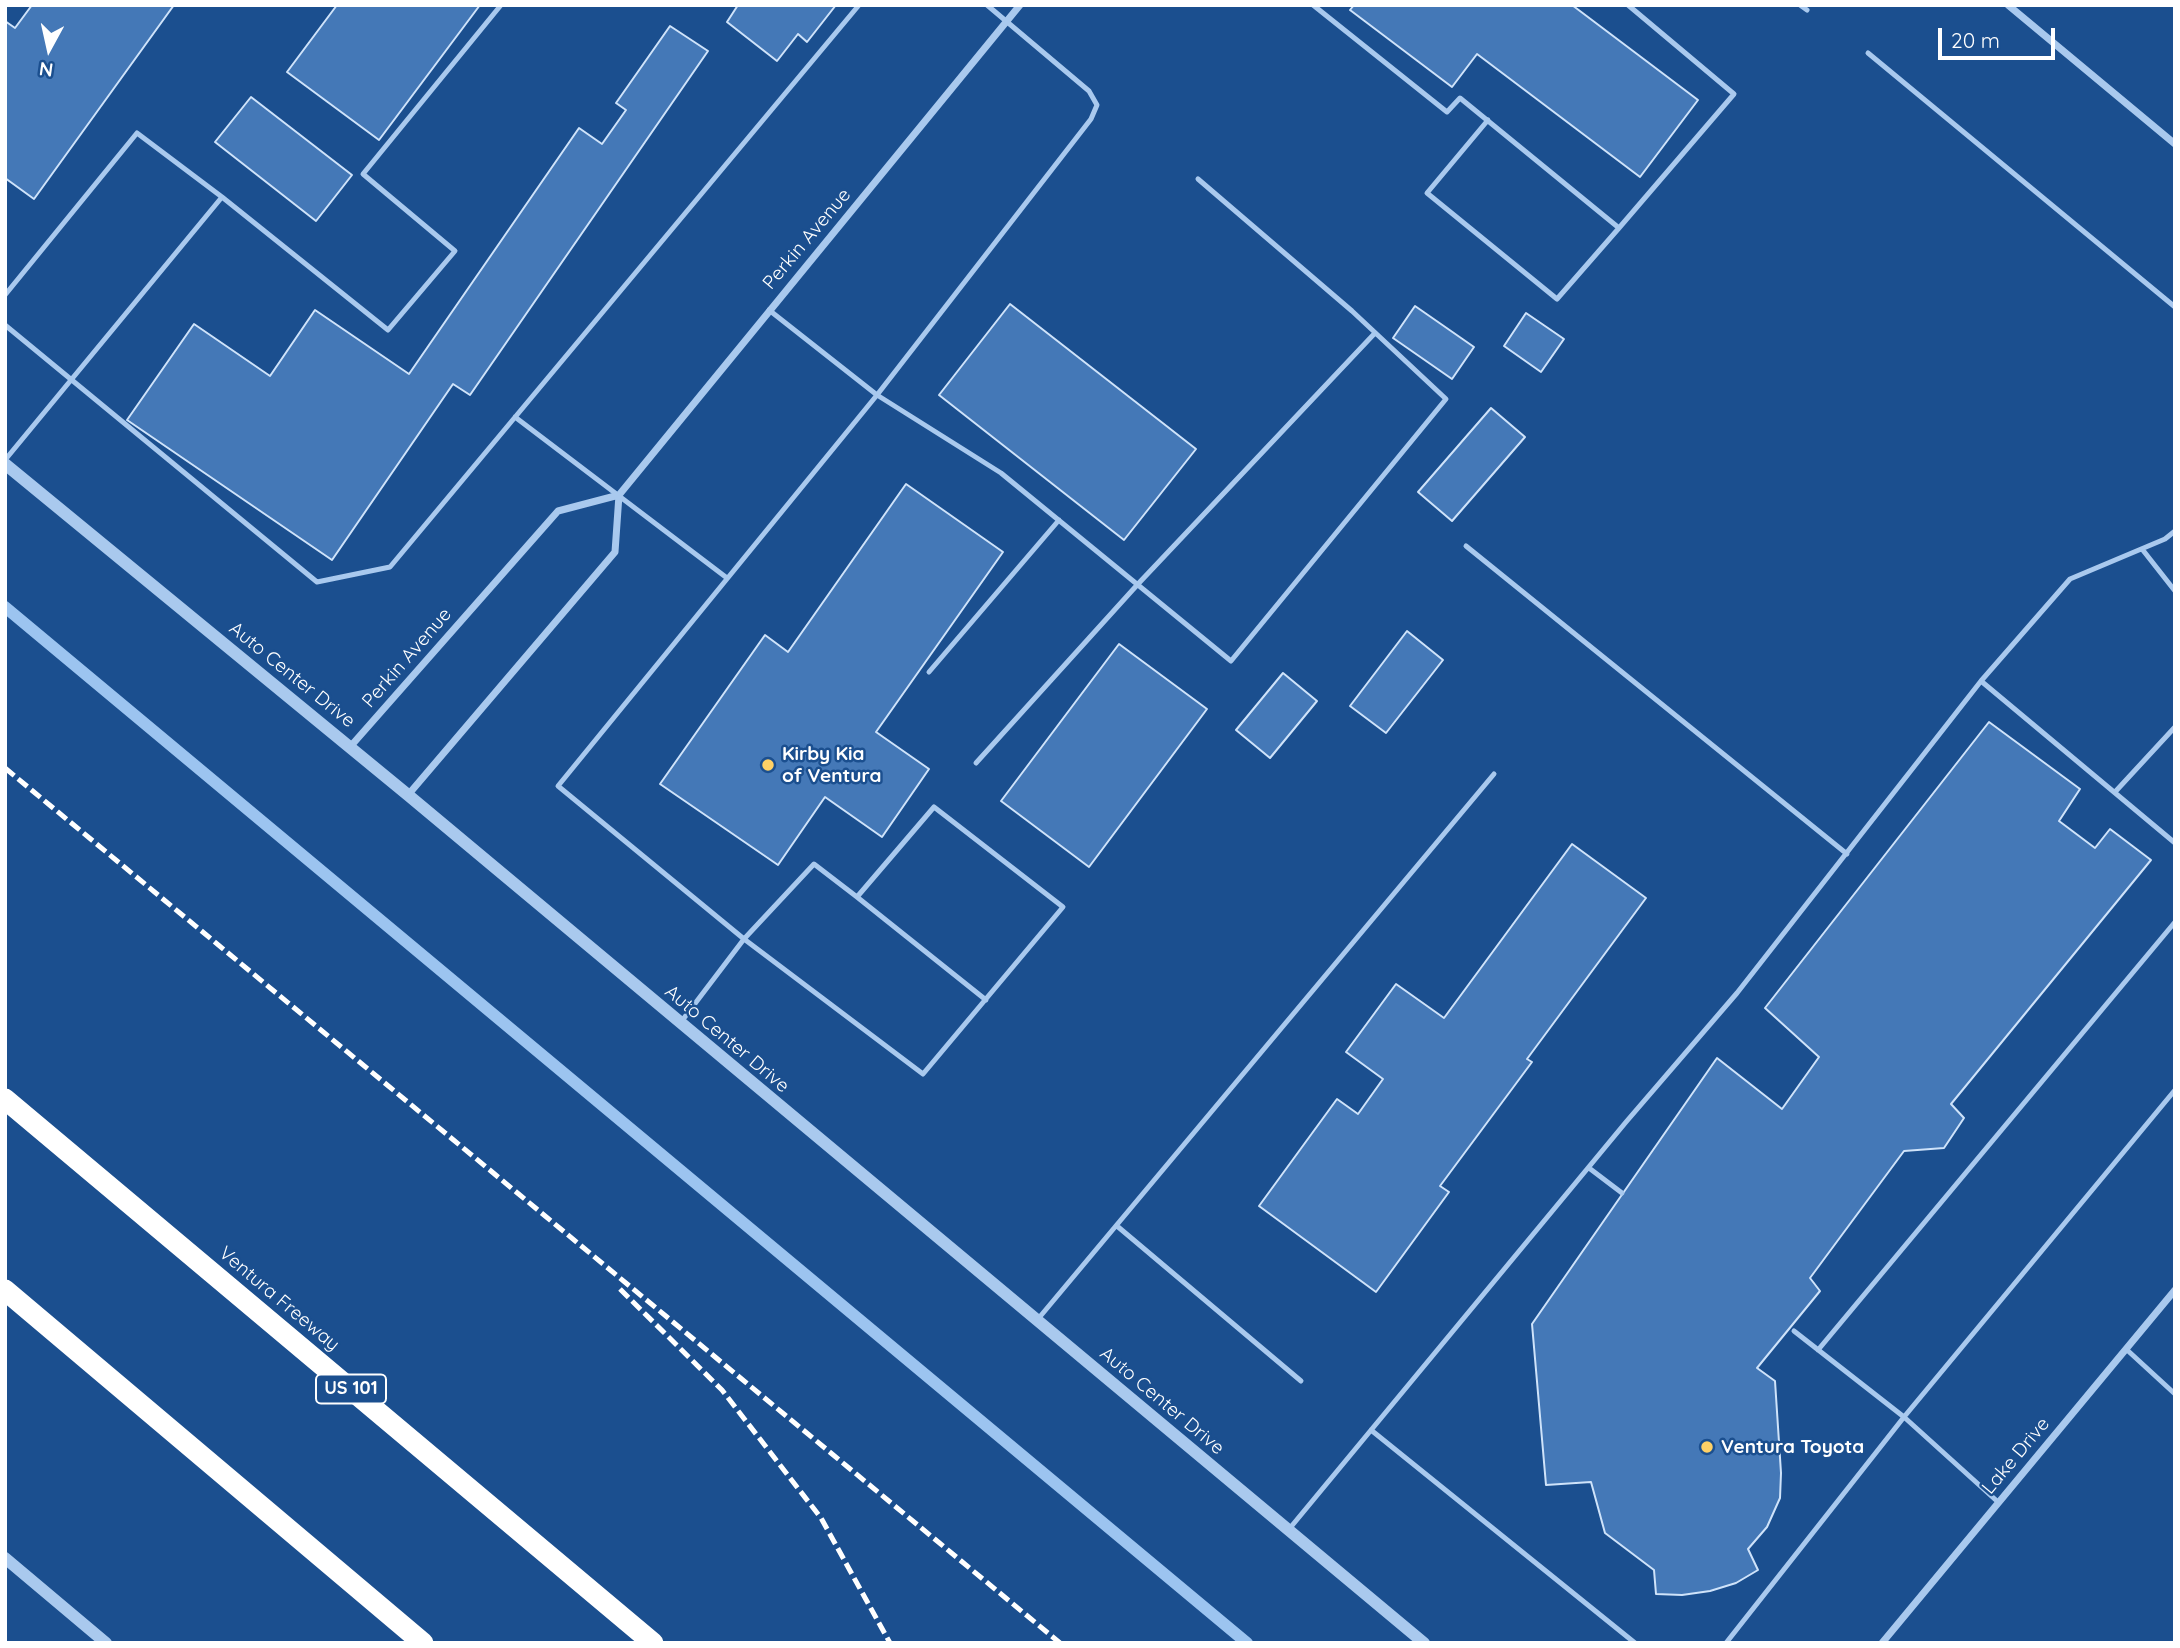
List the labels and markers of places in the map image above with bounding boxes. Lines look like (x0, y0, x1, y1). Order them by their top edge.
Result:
place label: Kirby Kia of Ventura (782, 743, 881, 787)
marker: Kirby Kia of Ventura (760, 757, 776, 773)
place label: Ventura Toyota (1721, 1436, 1864, 1458)
marker: Ventura Toyota (1699, 1439, 1715, 1455)

